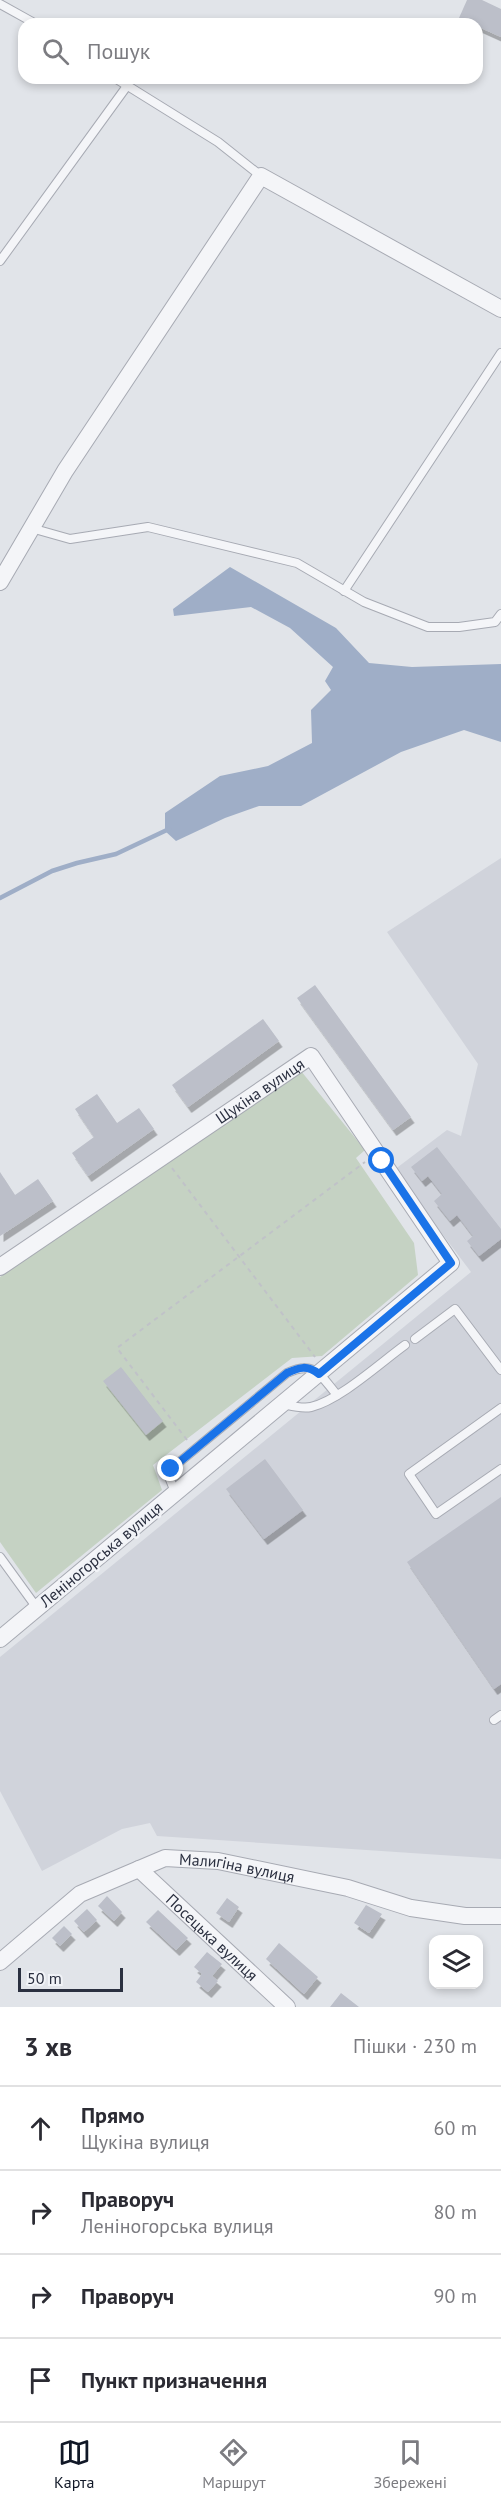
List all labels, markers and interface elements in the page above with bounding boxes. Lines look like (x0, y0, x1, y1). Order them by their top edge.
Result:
search box (18, 18, 483, 84)
icon: search (39, 35, 72, 68)
text: Пошук (87, 37, 150, 65)
street label: Щукіна вулиця (212, 1054, 308, 1128)
route start (368, 1147, 394, 1173)
route end (157, 1455, 183, 1481)
street label: Леніногорська вулиця (35, 1497, 166, 1612)
street label: Малигіна вулиця (179, 1849, 296, 1887)
street label: Посецька вулиця (162, 1889, 262, 1985)
map controls (429, 1935, 483, 1989)
button: layers (429, 1935, 483, 1989)
scale bar (18, 1965, 123, 1992)
text: 50 m (27, 1968, 62, 1988)
text: 3 хв (24, 2030, 72, 2063)
text: Пішки · 230 m (353, 2033, 477, 2059)
text: Прямо (81, 2101, 144, 2129)
icon: ahead (24, 2112, 57, 2145)
text: 60 m (434, 2115, 477, 2141)
text: Щукіна вулиця (81, 2129, 210, 2155)
text: Праворуч (81, 2185, 174, 2213)
icon: right (24, 2196, 57, 2229)
text: 80 m (434, 2199, 477, 2225)
text: Леніногорська вулиця (81, 2213, 274, 2239)
icon: right (24, 2280, 57, 2313)
text: Праворуч (81, 2282, 174, 2310)
text: 90 m (434, 2283, 477, 2309)
icon: arrive (24, 2364, 57, 2397)
text: Пункт призначення (81, 2366, 267, 2394)
tab: Карта (54, 2436, 94, 2492)
tab: Маршрут (202, 2436, 266, 2492)
tab: Збережені (373, 2436, 447, 2492)

